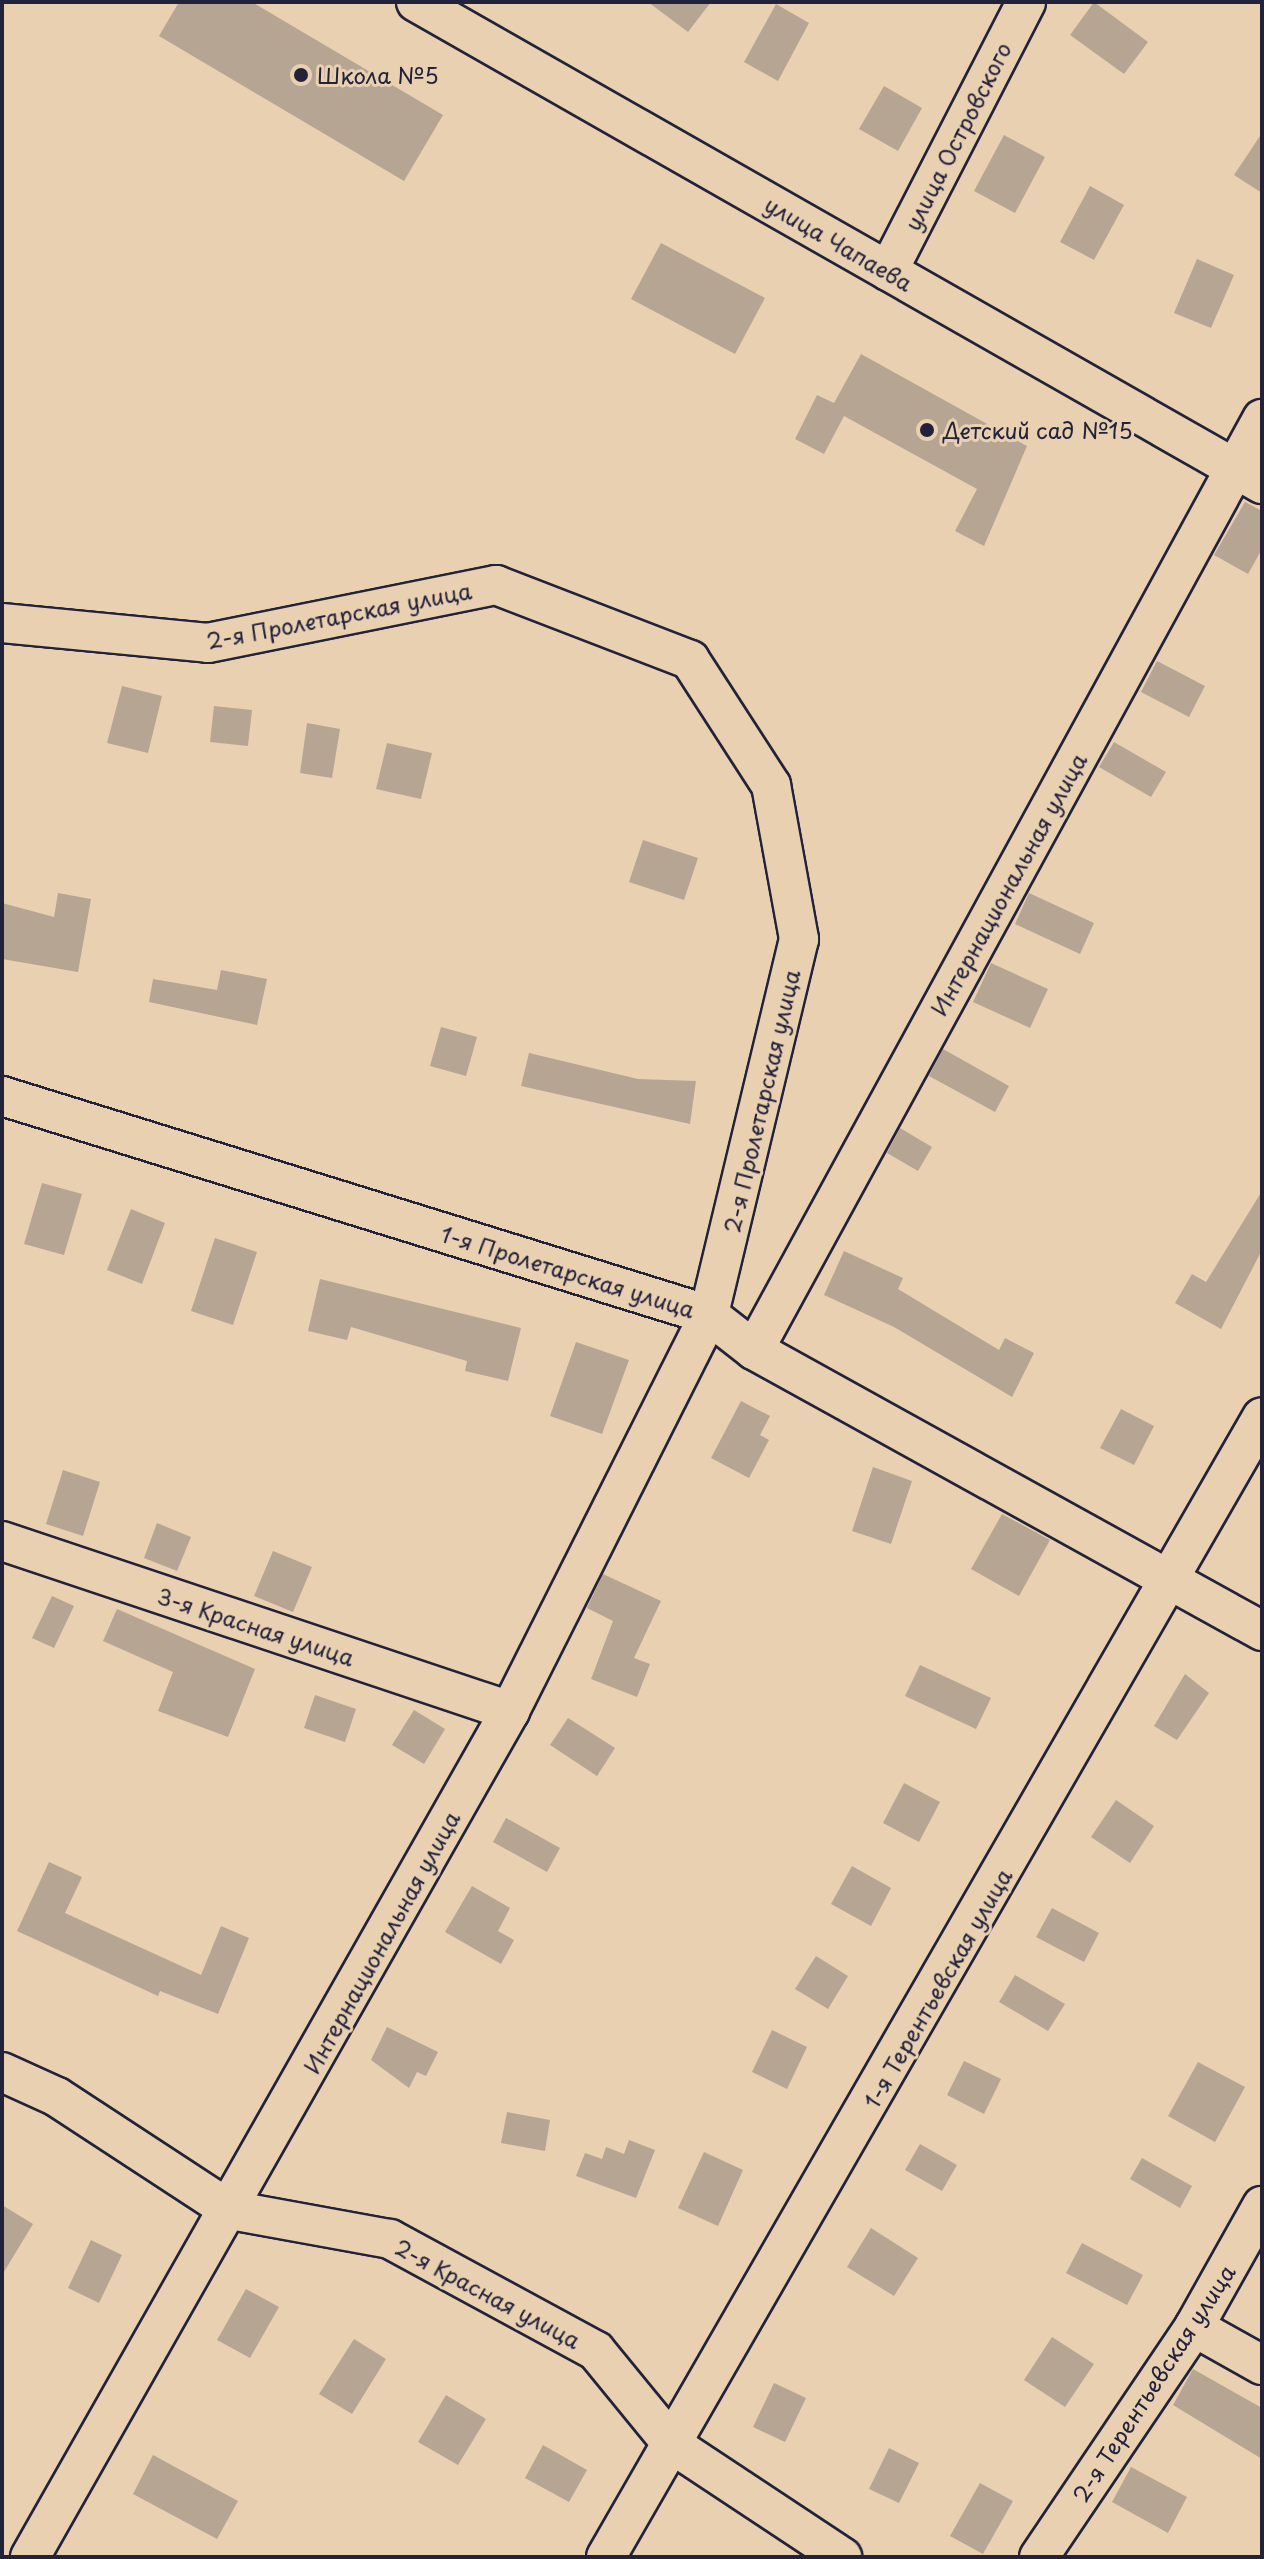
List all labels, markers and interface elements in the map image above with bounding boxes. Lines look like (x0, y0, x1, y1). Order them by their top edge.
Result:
street label: улица Островского (898, 37, 1016, 235)
place label: Школа №5 (317, 62, 439, 88)
marker: Школа №5 (292, 66, 310, 84)
street label: улица Чапаева (760, 190, 918, 296)
place label: Детский сад №15 (943, 417, 1134, 443)
marker: Детский сад №15 (918, 421, 936, 439)
street label: 2-я Пролетарская улица (204, 576, 474, 654)
street label: Интернациональная улица (924, 748, 1092, 1020)
street label: 2-я Пролетарская улица (718, 966, 804, 1236)
street label: 1-я Пролетарская улица (437, 1220, 699, 1322)
street label: 3-я Красная улица (153, 1581, 359, 1671)
street label: Интернациональная улица (297, 1806, 465, 2078)
street label: 1-я Терентьевская улица (857, 1863, 1017, 2113)
street label: 2-я Красная улица (390, 2233, 586, 2353)
street label: 2-я Терентьевская улица (1066, 2259, 1240, 2507)

